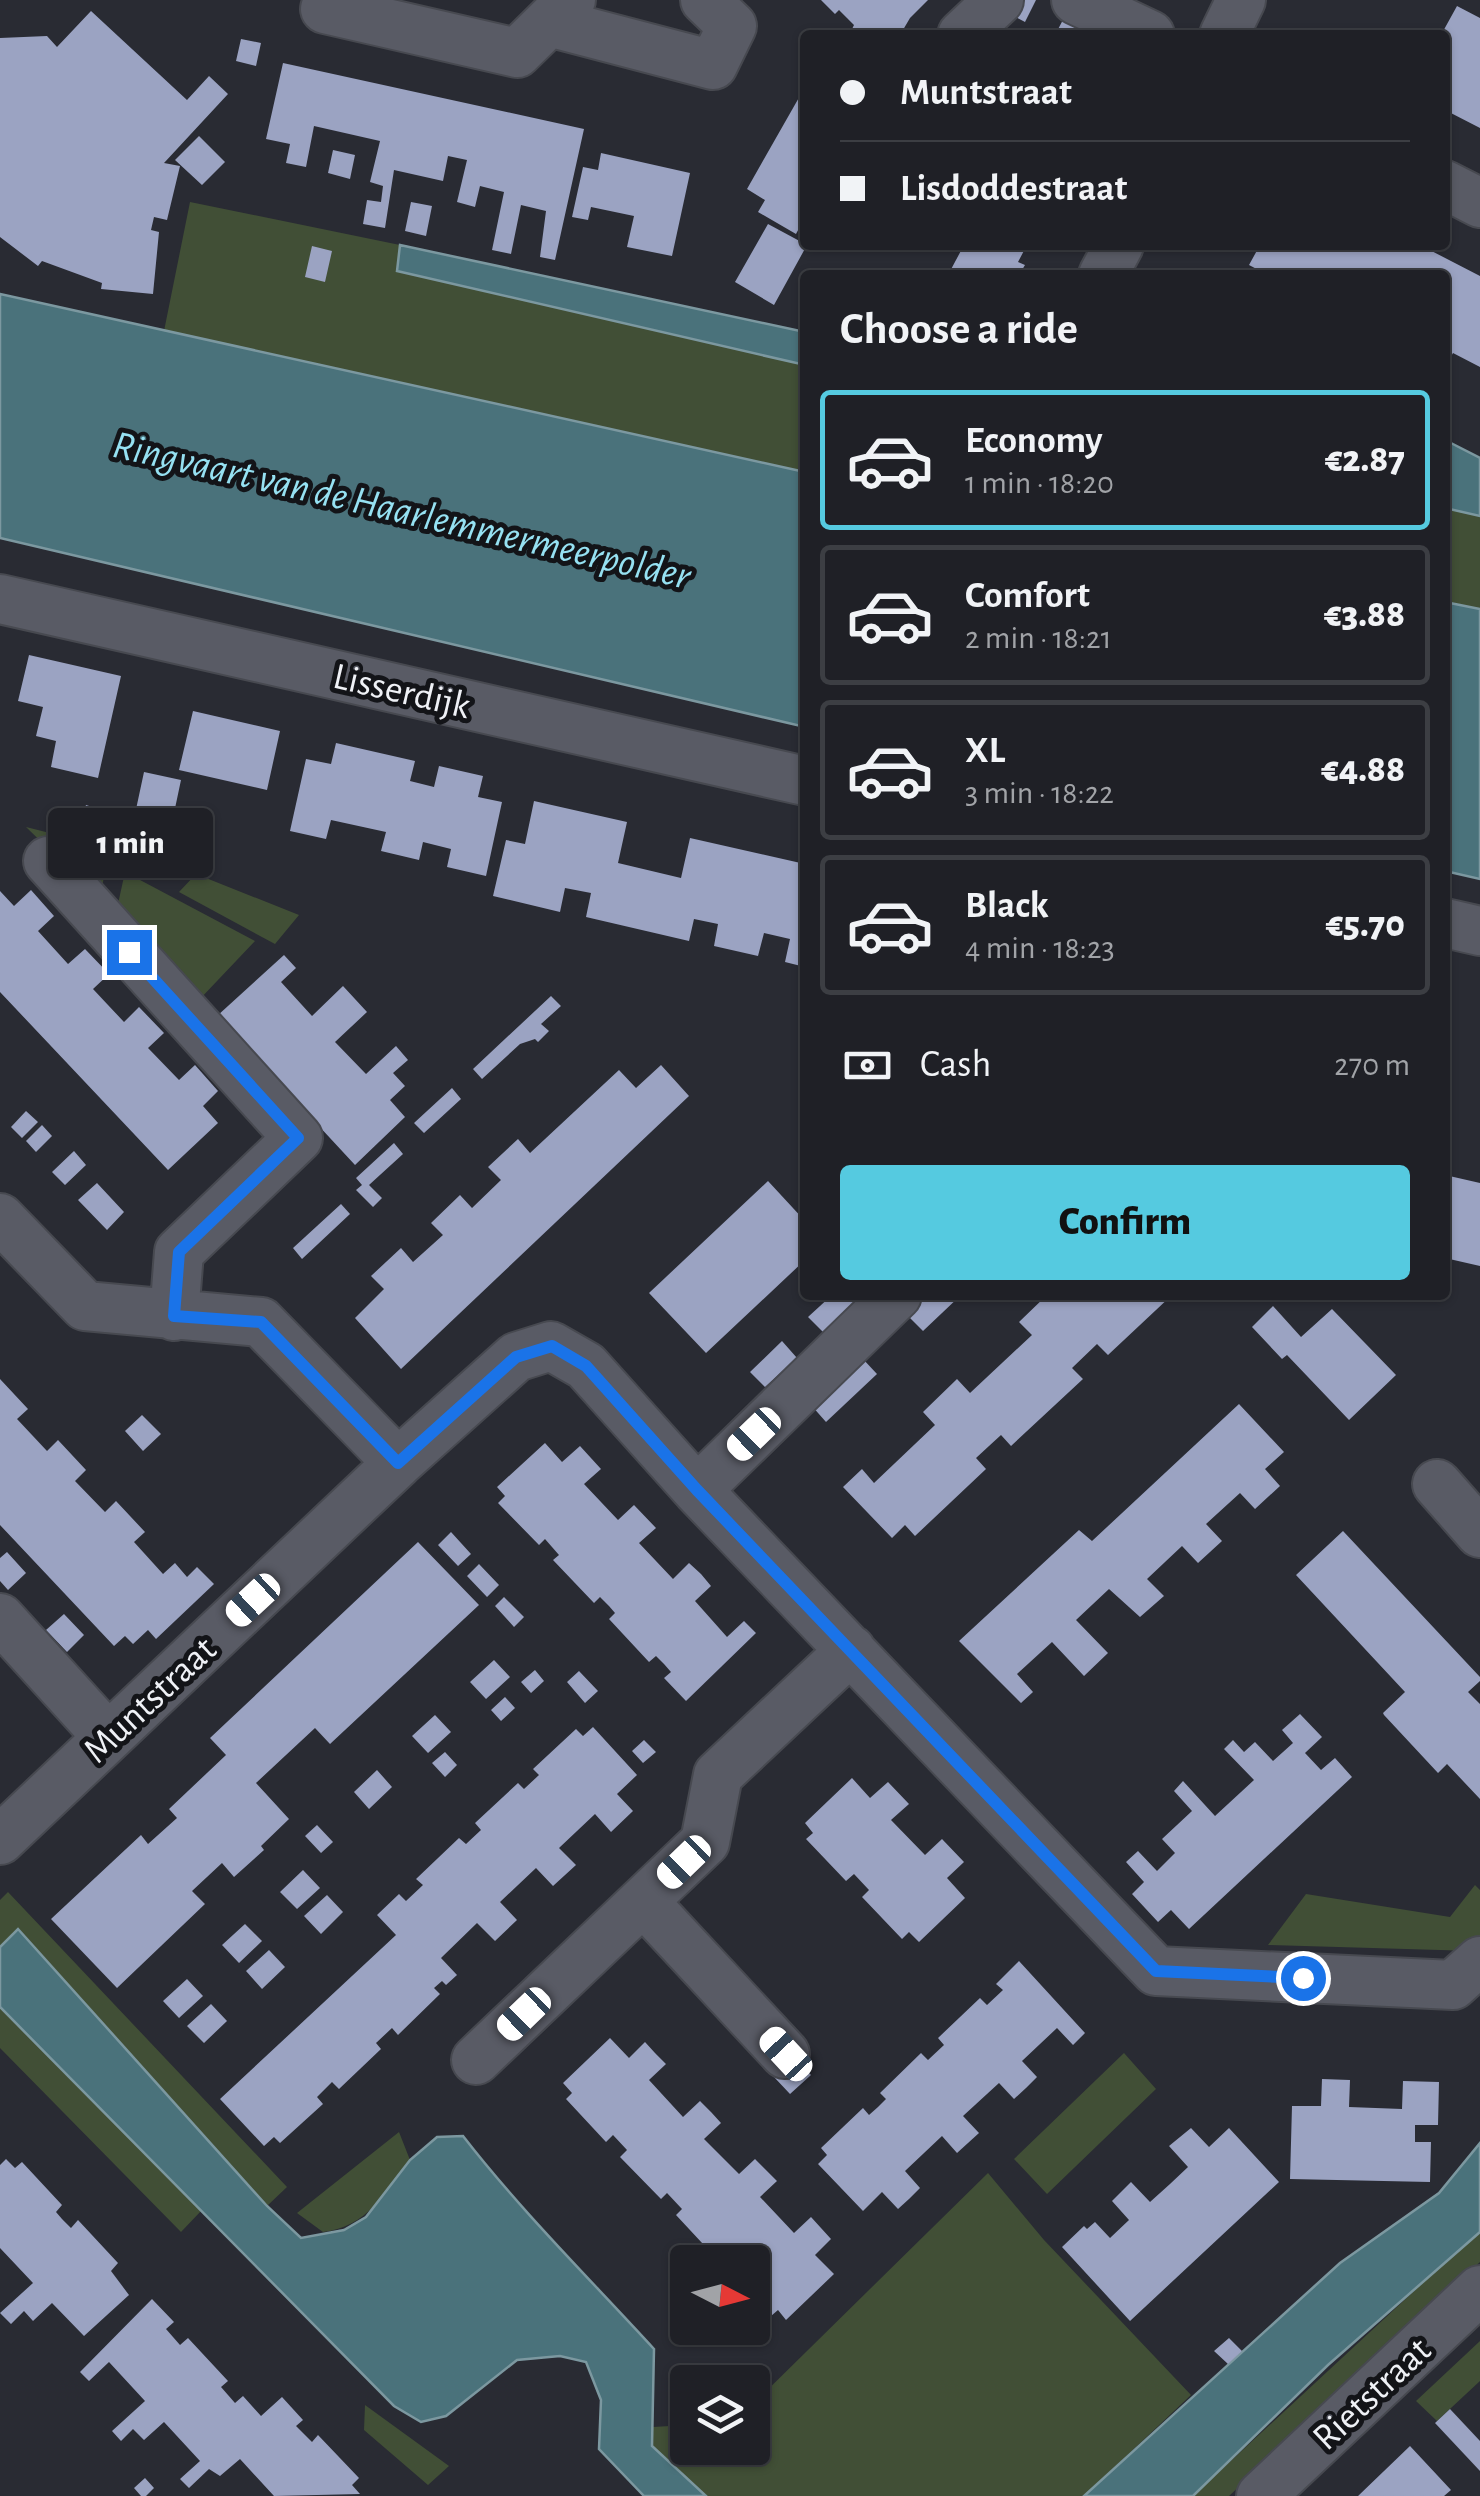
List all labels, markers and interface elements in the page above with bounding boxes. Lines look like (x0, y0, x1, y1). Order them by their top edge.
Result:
text: Muntstraat (900, 74, 1072, 112)
text: Lisdoddestraat (900, 170, 1127, 208)
text: Choose a ride (840, 307, 1078, 352)
icon: car (845, 415, 935, 505)
text: Economy (965, 422, 1103, 460)
water label: Ringvaart van de Haarlemmermeerpolder (109, 425, 695, 597)
text: €2.87 (1325, 441, 1405, 479)
text: 1 min · 18:20 (965, 467, 1114, 499)
icon: car (845, 570, 935, 660)
text: Comfort (965, 577, 1090, 615)
text: €3.88 (1324, 596, 1405, 634)
text: 2 min · 18:21 (965, 622, 1112, 654)
street label: Lisserdijk (329, 658, 474, 726)
icon: car (845, 725, 935, 815)
text: XL (965, 732, 1005, 770)
text: €4.88 (1321, 751, 1405, 789)
text: 3 min · 18:22 (965, 777, 1114, 809)
callout: 1 min (46, 807, 212, 877)
text: 1 min (96, 827, 165, 859)
icon: car (845, 880, 935, 970)
text: Black (965, 887, 1049, 925)
text: €5.70 (1326, 906, 1405, 944)
route end (107, 930, 152, 975)
text: 4 min · 18:23 (965, 932, 1115, 964)
icon: cash (840, 1038, 895, 1093)
text: Cash (920, 1046, 991, 1084)
text: 270 m (1334, 1049, 1410, 1081)
button: Confirm (840, 1165, 1410, 1280)
car (722, 1402, 786, 1466)
car (221, 1569, 285, 1631)
street label: Muntstraat (77, 1630, 224, 1771)
car (652, 1830, 716, 1894)
route start (1281, 1956, 1326, 2001)
car (492, 1982, 556, 2046)
car (755, 2022, 817, 2086)
north arrow (670, 2245, 770, 2345)
map controls (670, 2245, 770, 2465)
street label: Rietstraat (1306, 2331, 1438, 2458)
button: layers (670, 2365, 770, 2465)

